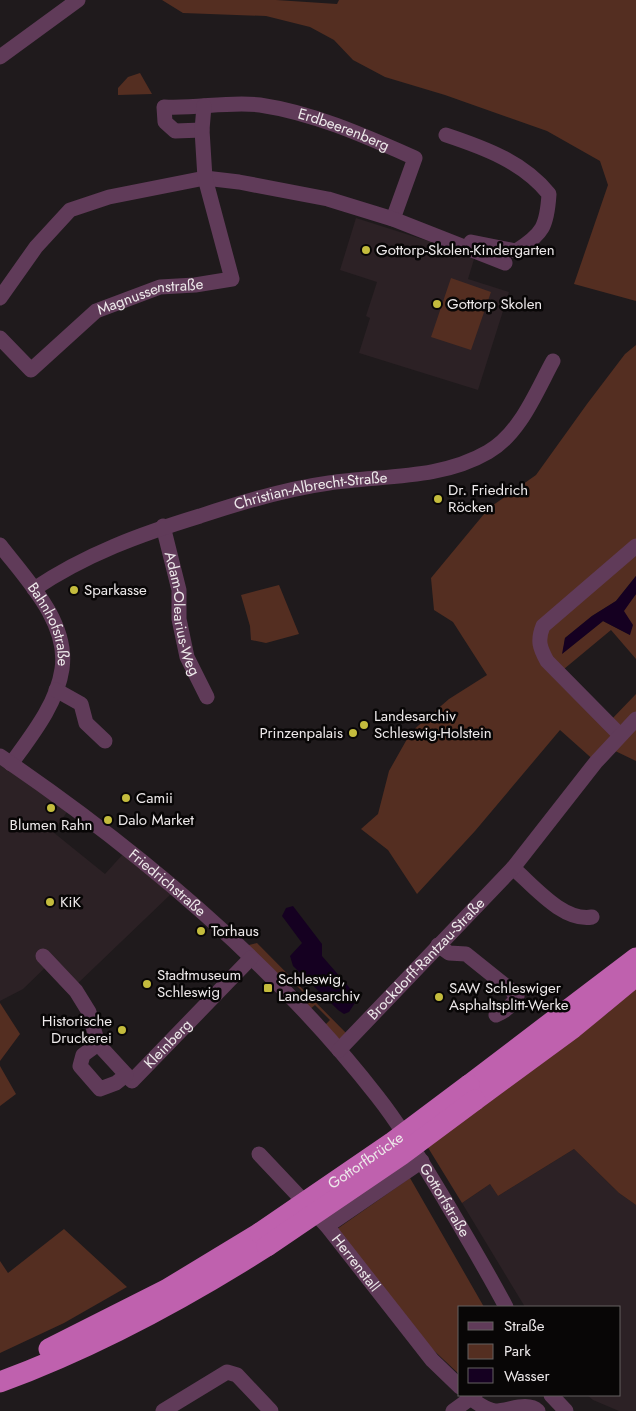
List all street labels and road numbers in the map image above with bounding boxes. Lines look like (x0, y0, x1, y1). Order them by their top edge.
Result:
street label: Erdbeerenberg (295, 103, 393, 157)
street label: Magnussenstraße (94, 273, 205, 321)
street label: Christian-Albrecht-Straße (231, 466, 388, 516)
street label: Adam-Olearius-Weg (159, 549, 206, 680)
street label: Bahnhofstraße (22, 578, 74, 667)
street label: Friedrichstraße (124, 844, 211, 922)
street label: Brockdorff-Rantzau-Straße (362, 893, 490, 1025)
street label: Kleinberg (139, 1014, 197, 1073)
street label: Gottorfbrücke (323, 1127, 408, 1195)
street label: Gottorfstraße (414, 1159, 475, 1242)
street label: Herrenstall (326, 1229, 386, 1296)

